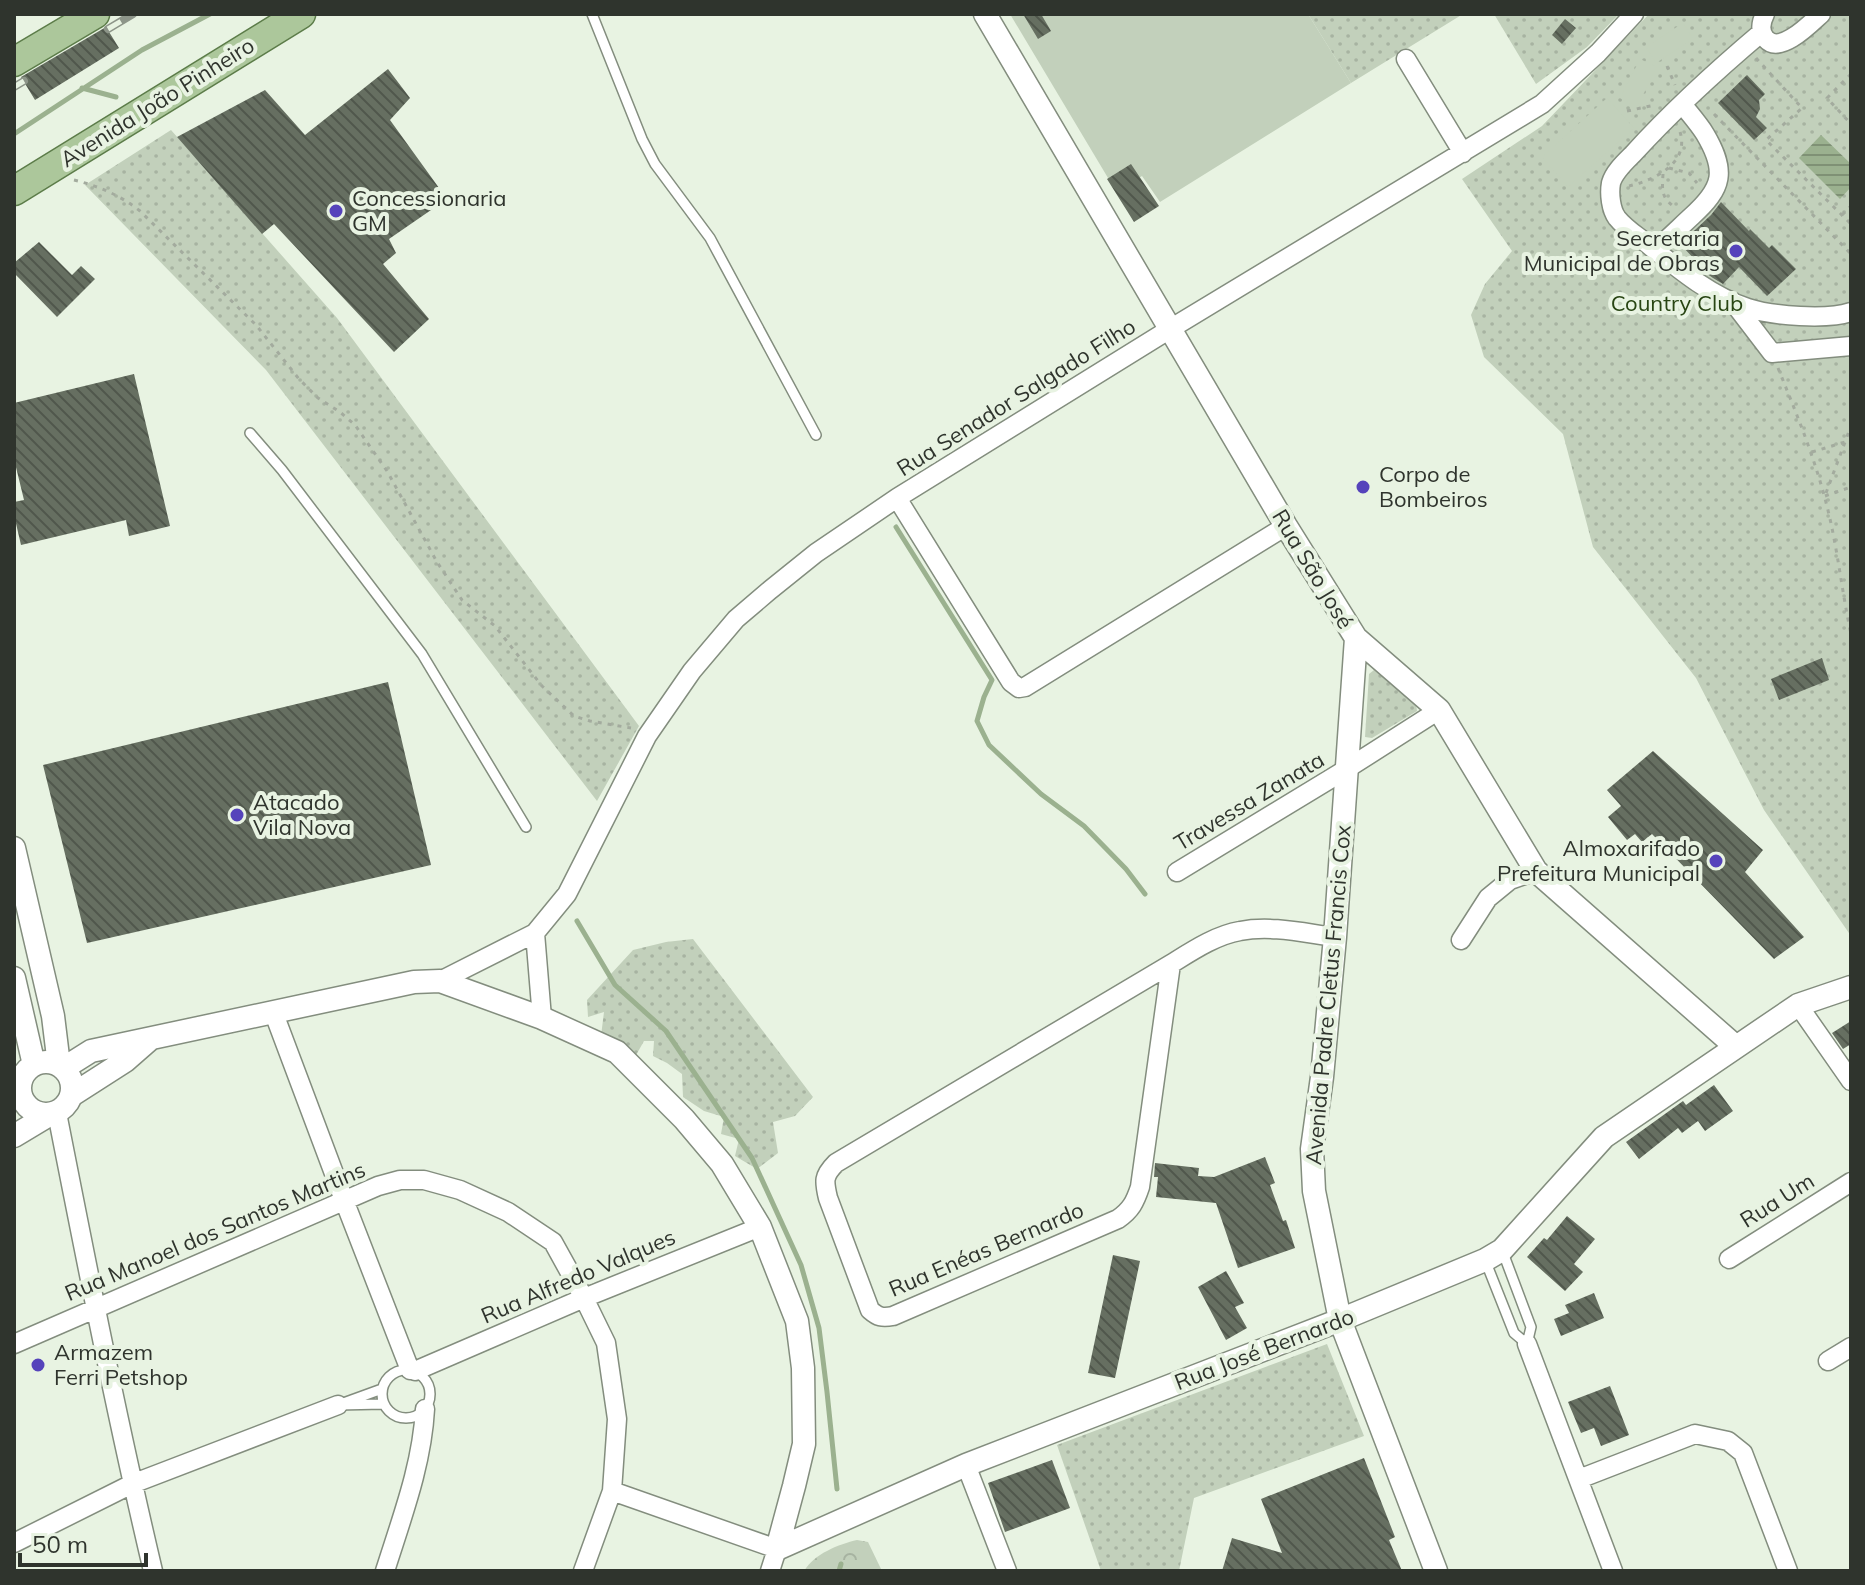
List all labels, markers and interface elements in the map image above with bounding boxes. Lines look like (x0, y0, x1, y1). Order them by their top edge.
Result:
street label: Avenida João Pinheiro (55, 31, 259, 173)
place label: Concessionaria GM (352, 184, 507, 237)
marker: Concessionaria GM (327, 202, 345, 220)
place label: Secretaria Municipal de Obras (1524, 224, 1720, 277)
marker: Secretaria Municipal de Obras (1727, 242, 1745, 260)
park label: Country Club (1611, 289, 1743, 317)
street label: Rua Senador Salgado Filho (891, 312, 1141, 482)
place label: Corpo de Bombeiros (1379, 460, 1488, 513)
marker: Corpo de Bombeiros (1354, 478, 1372, 496)
street label: Rua São José (1266, 504, 1360, 634)
street label: Travessa Zanata (1169, 745, 1329, 857)
place label: Atacado Vila Nova (253, 788, 351, 841)
marker: Atacado Vila Nova (228, 806, 246, 824)
street label: Avenida Padre Cletus Francis Cox (1299, 823, 1357, 1166)
place label: Almoxarifado Prefeitura Municipal (1497, 834, 1700, 887)
marker: Almoxarifado Prefeitura Municipal (1707, 852, 1725, 870)
street label: Rua Manoel dos Santos Martins (61, 1155, 369, 1307)
street label: Rua Um (1735, 1166, 1819, 1234)
street label: Rua Enéas Bernardo (884, 1195, 1088, 1303)
street label: Rua Alfredo Valques (477, 1222, 679, 1330)
street label: Rua José Bernardo (1170, 1302, 1358, 1396)
place label: Armazem Ferri Petshop (54, 1338, 188, 1391)
marker: Armazem Ferri Petshop (29, 1356, 47, 1374)
scale bar (20, 1517, 146, 1567)
text: 50 m (32, 1529, 88, 1559)

